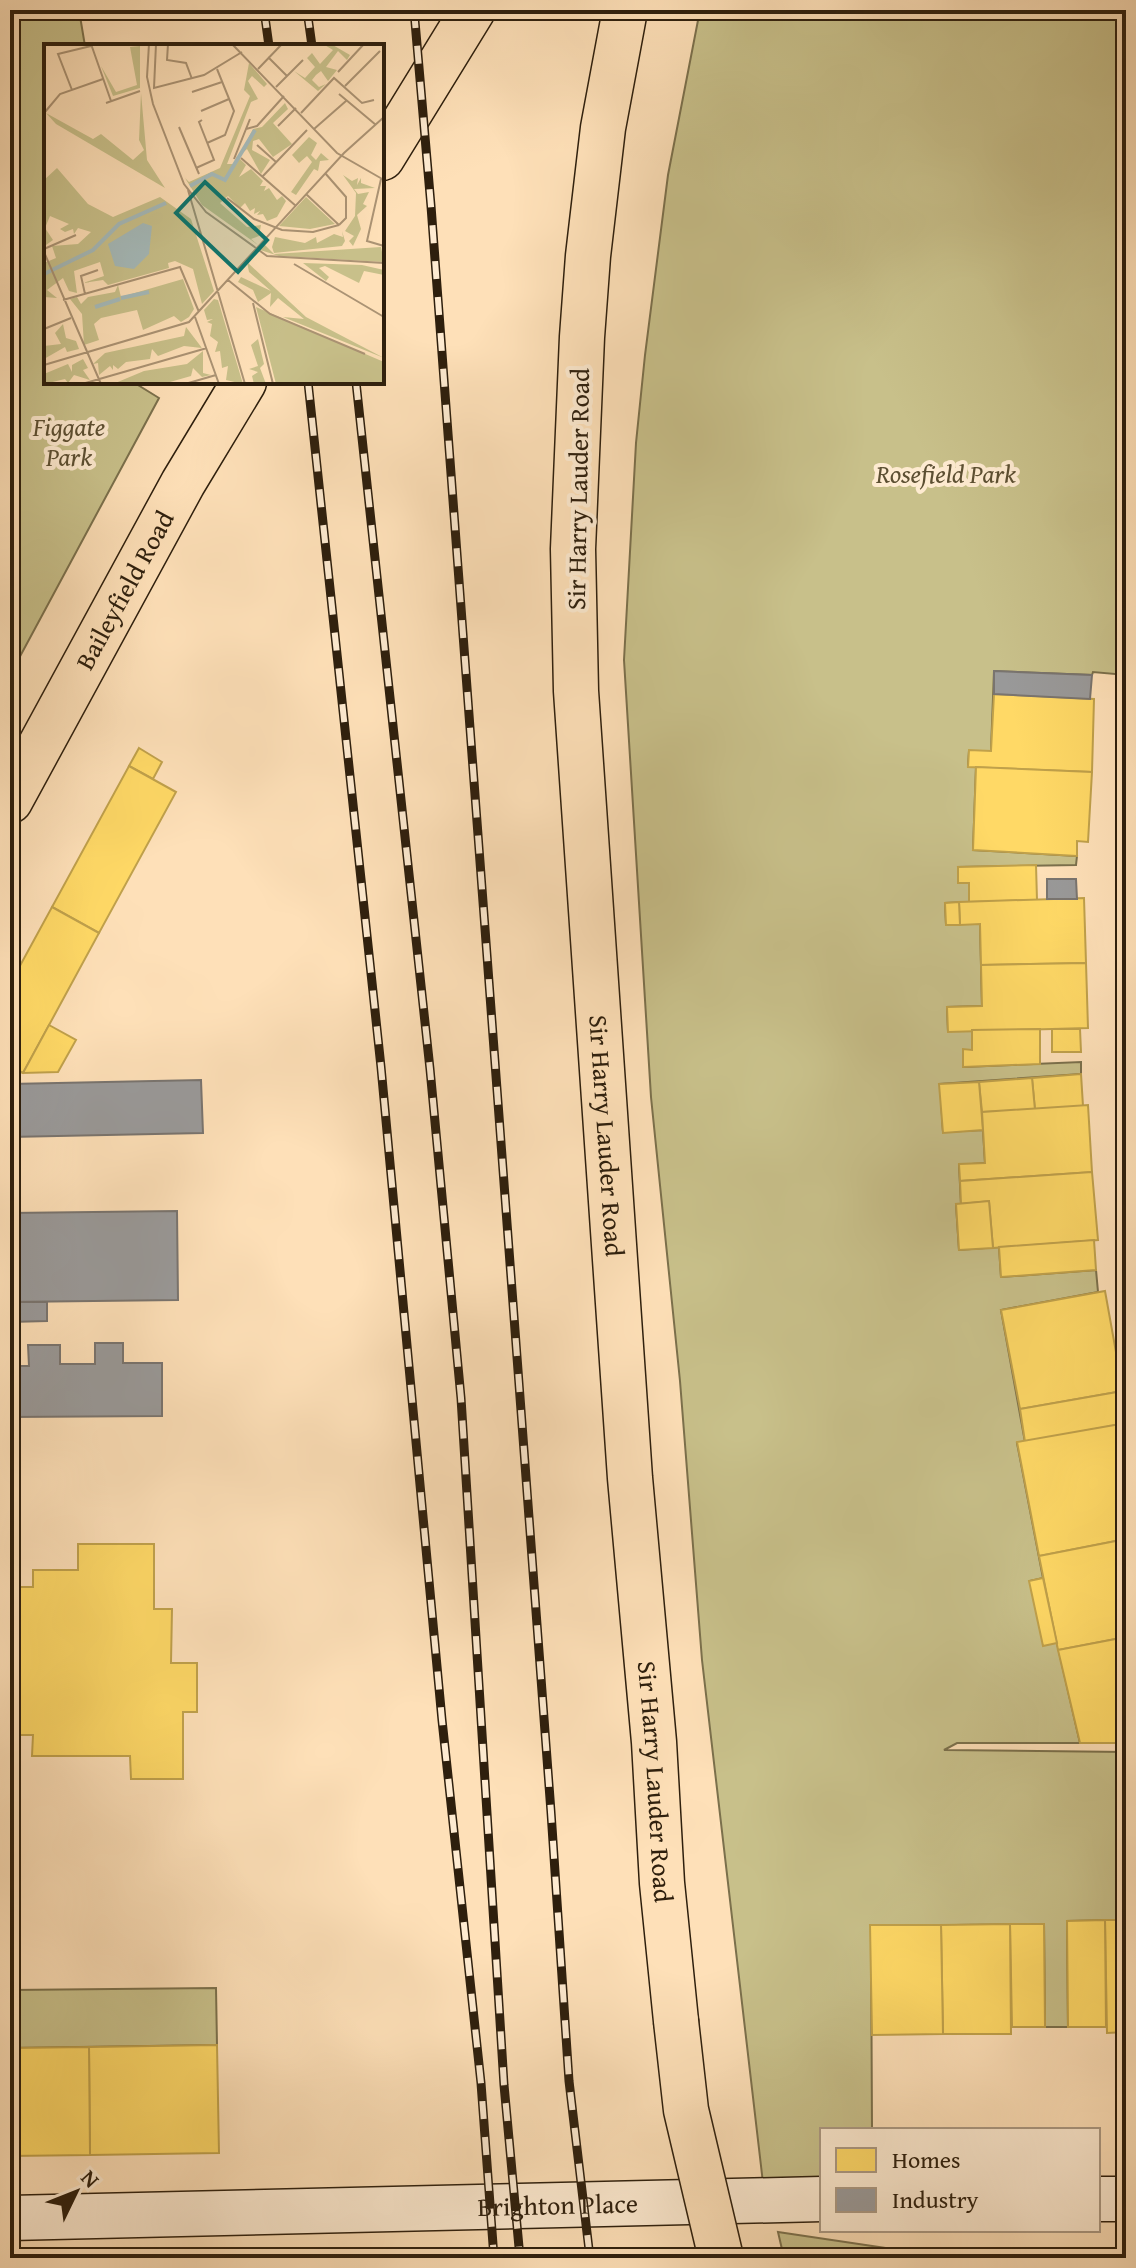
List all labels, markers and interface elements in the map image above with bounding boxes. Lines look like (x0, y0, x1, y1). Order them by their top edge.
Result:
inset map (44, 44, 384, 384)
street label: Sir Harry Lauder Road (556, 368, 599, 610)
park label: Figgate Park (32, 407, 105, 476)
park label: Rosefield Park (875, 454, 1016, 493)
street label: Baileyfield Road (65, 503, 183, 677)
street label: Sir Harry Lauder Road (579, 1013, 635, 1258)
street label: Sir Harry Lauder Road (628, 1659, 684, 1905)
legend (820, 2128, 1100, 2232)
text: Homes (892, 2142, 961, 2177)
north arrow (36, 2152, 116, 2232)
text: N (74, 2162, 108, 2195)
text: Industry (892, 2182, 979, 2217)
street label: Brighton Place (477, 2183, 639, 2226)

